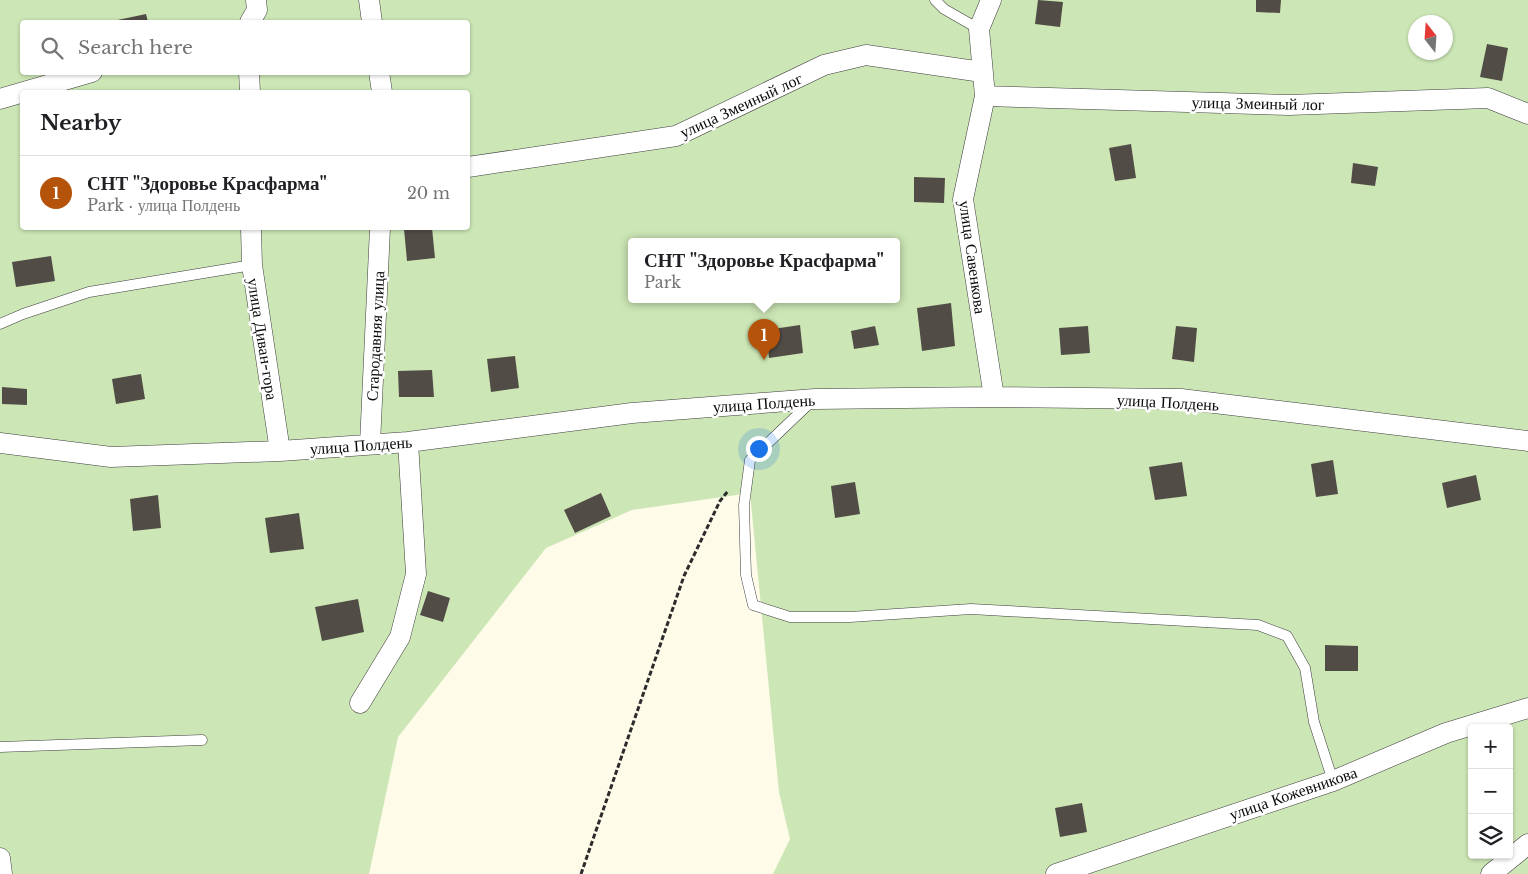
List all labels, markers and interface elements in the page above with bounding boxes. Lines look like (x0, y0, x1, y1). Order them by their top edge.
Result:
north arrow (1408, 15, 1453, 60)
search box (20, 20, 470, 75)
icon: search (38, 34, 66, 62)
text: Search here (78, 36, 193, 59)
street label: улица Змеиный лог (677, 68, 806, 142)
street label: улица Змеиный лог (1191, 92, 1325, 114)
text: Nearby (40, 110, 121, 136)
text: СНТ "Здоровье Красфарма" (87, 172, 327, 195)
text: 1 (53, 183, 59, 203)
text: 20 m (407, 183, 450, 203)
text: Park · улица Полдень (87, 195, 240, 215)
street label: улица Савенкова (955, 199, 991, 315)
popup (628, 238, 900, 303)
text: СНТ "Здоровье Красфарма" (644, 249, 884, 272)
street label: Стародавняя улица (362, 270, 388, 402)
text: Park (644, 272, 681, 292)
street label: улица Диван-гора (243, 277, 283, 401)
pin: 1 (748, 319, 780, 360)
street label: улица Полдень (712, 389, 816, 417)
street label: улица Полдень (1116, 389, 1220, 415)
street label: улица Полдень (309, 431, 413, 459)
your location (746, 436, 772, 462)
map controls (1468, 724, 1513, 859)
button: + (1468, 724, 1513, 769)
street label: улица Кожевникова (1227, 762, 1359, 824)
button: − (1468, 769, 1513, 814)
button: layers (1468, 814, 1513, 859)

